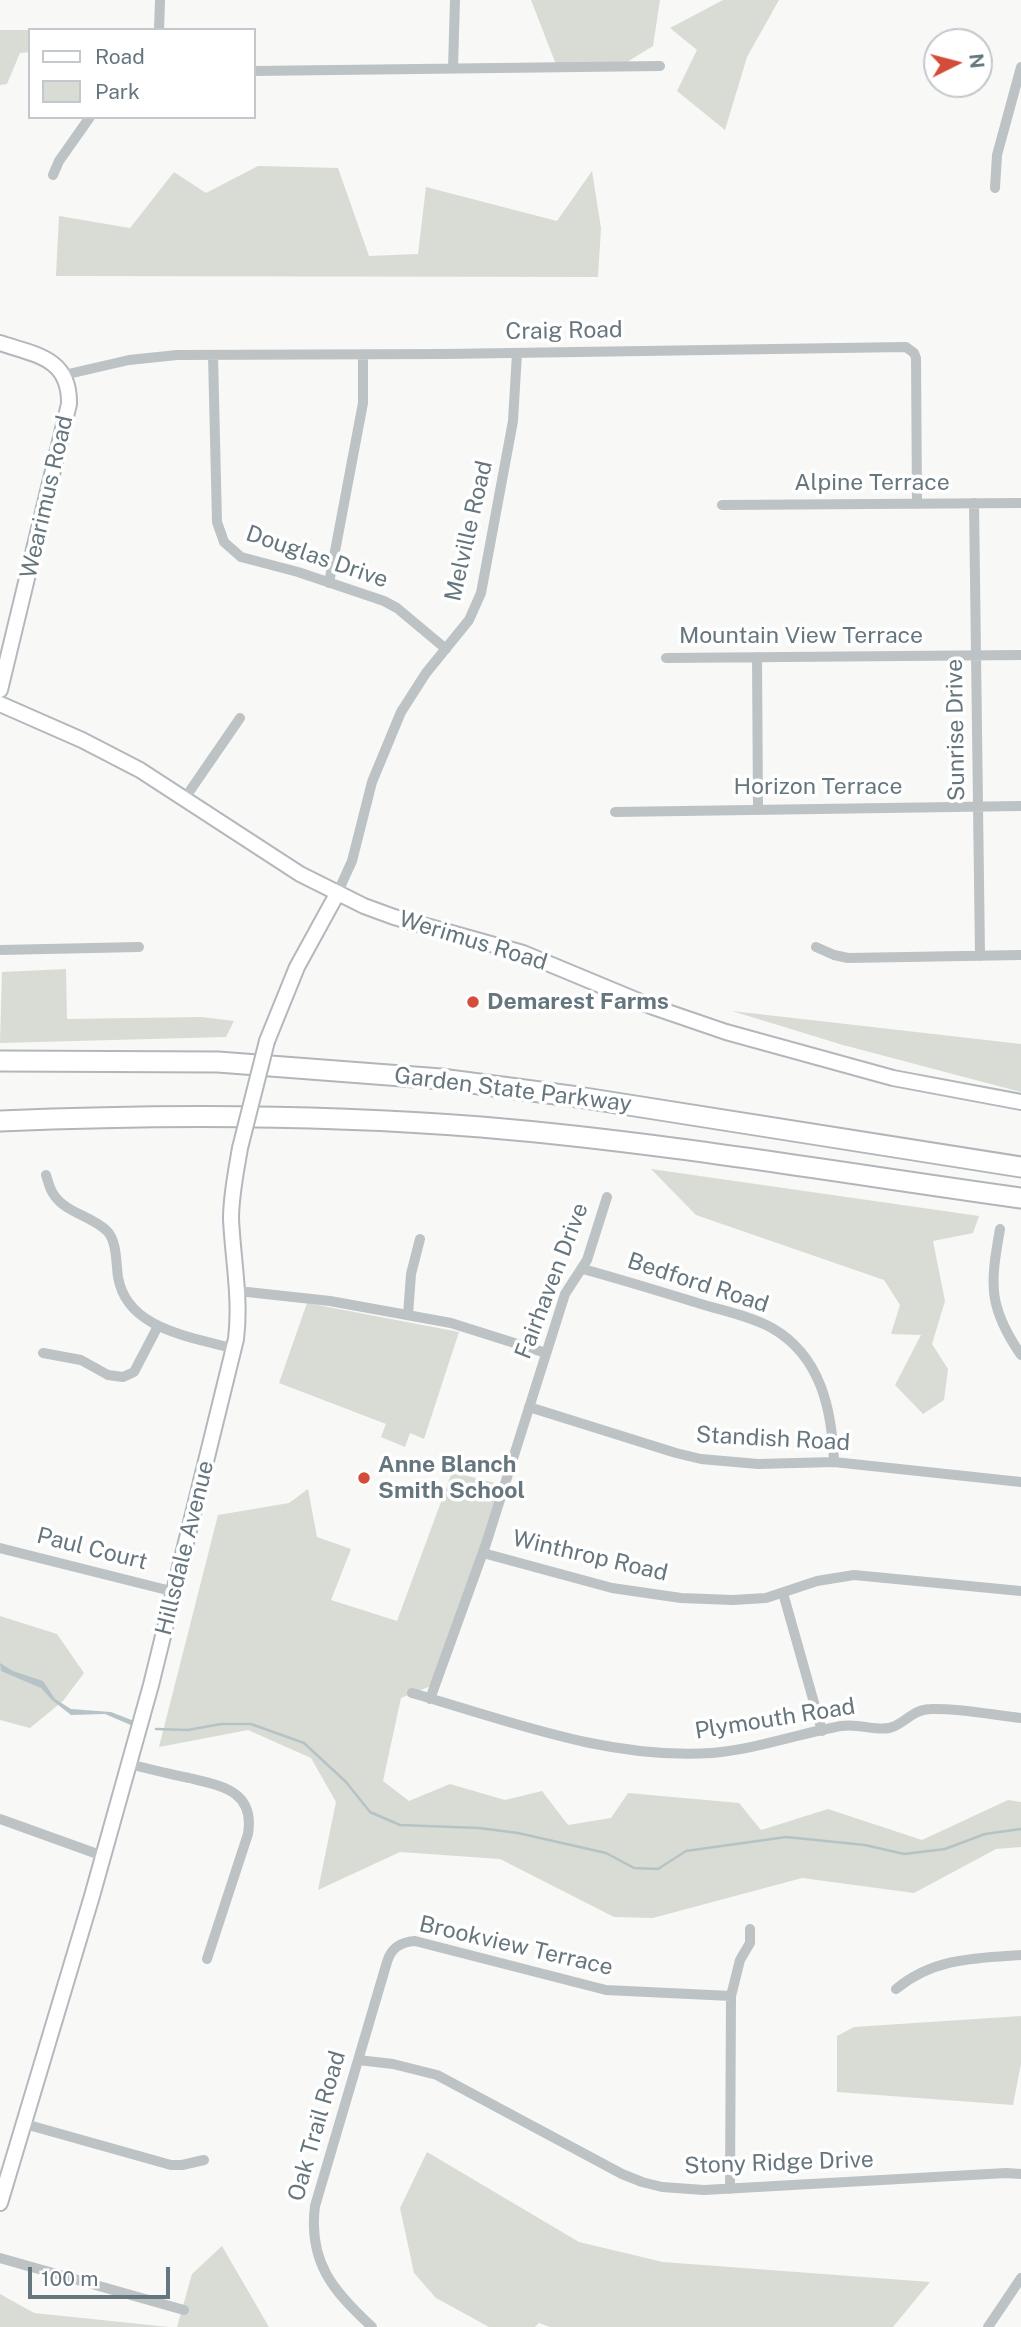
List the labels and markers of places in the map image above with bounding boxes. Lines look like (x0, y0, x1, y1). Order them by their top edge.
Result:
place label: Demarest Farms (487, 988, 669, 1016)
marker: Demarest Farms (465, 994, 481, 1010)
place label: Anne Blanch Smith School (378, 1451, 525, 1505)
marker: Anne Blanch Smith School (356, 1470, 372, 1486)

